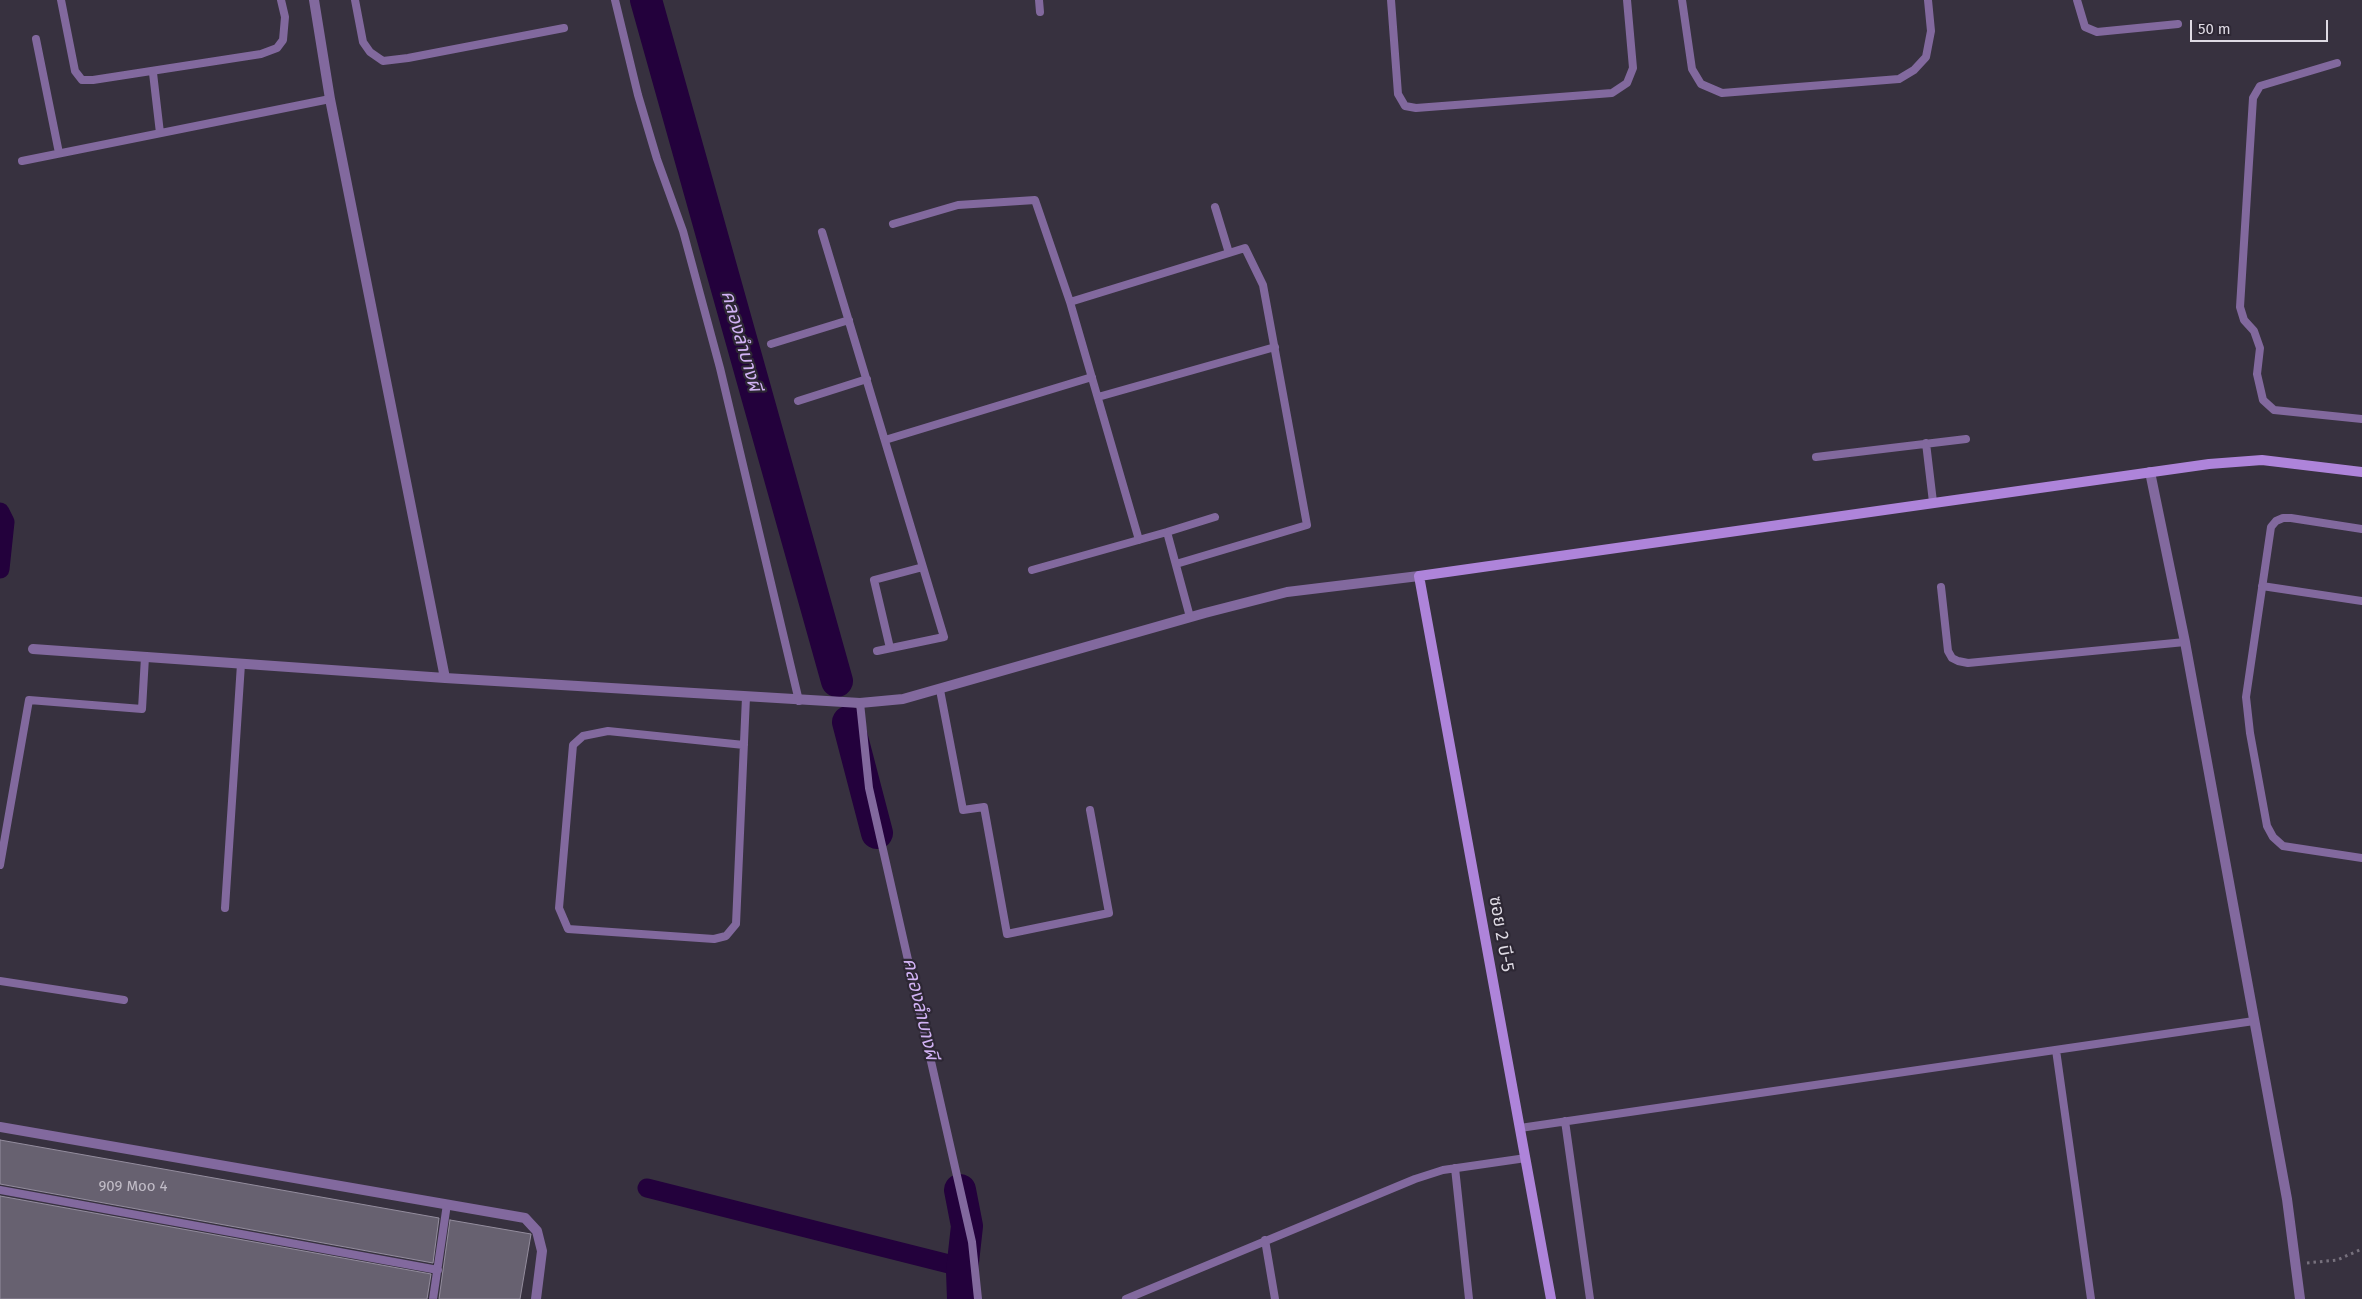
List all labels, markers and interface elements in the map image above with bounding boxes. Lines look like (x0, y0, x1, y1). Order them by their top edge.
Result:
scale bar (2192, 10, 2330, 42)
text: 50 m (2198, 20, 2231, 38)
water label: คลองลำบางผี (716, 288, 766, 394)
street label: ซอย 2 บี-5 (1484, 894, 1518, 974)
water label: คลองลำบางผี (897, 956, 943, 1062)
house number: 909 Moo 4 (98, 1178, 168, 1196)

